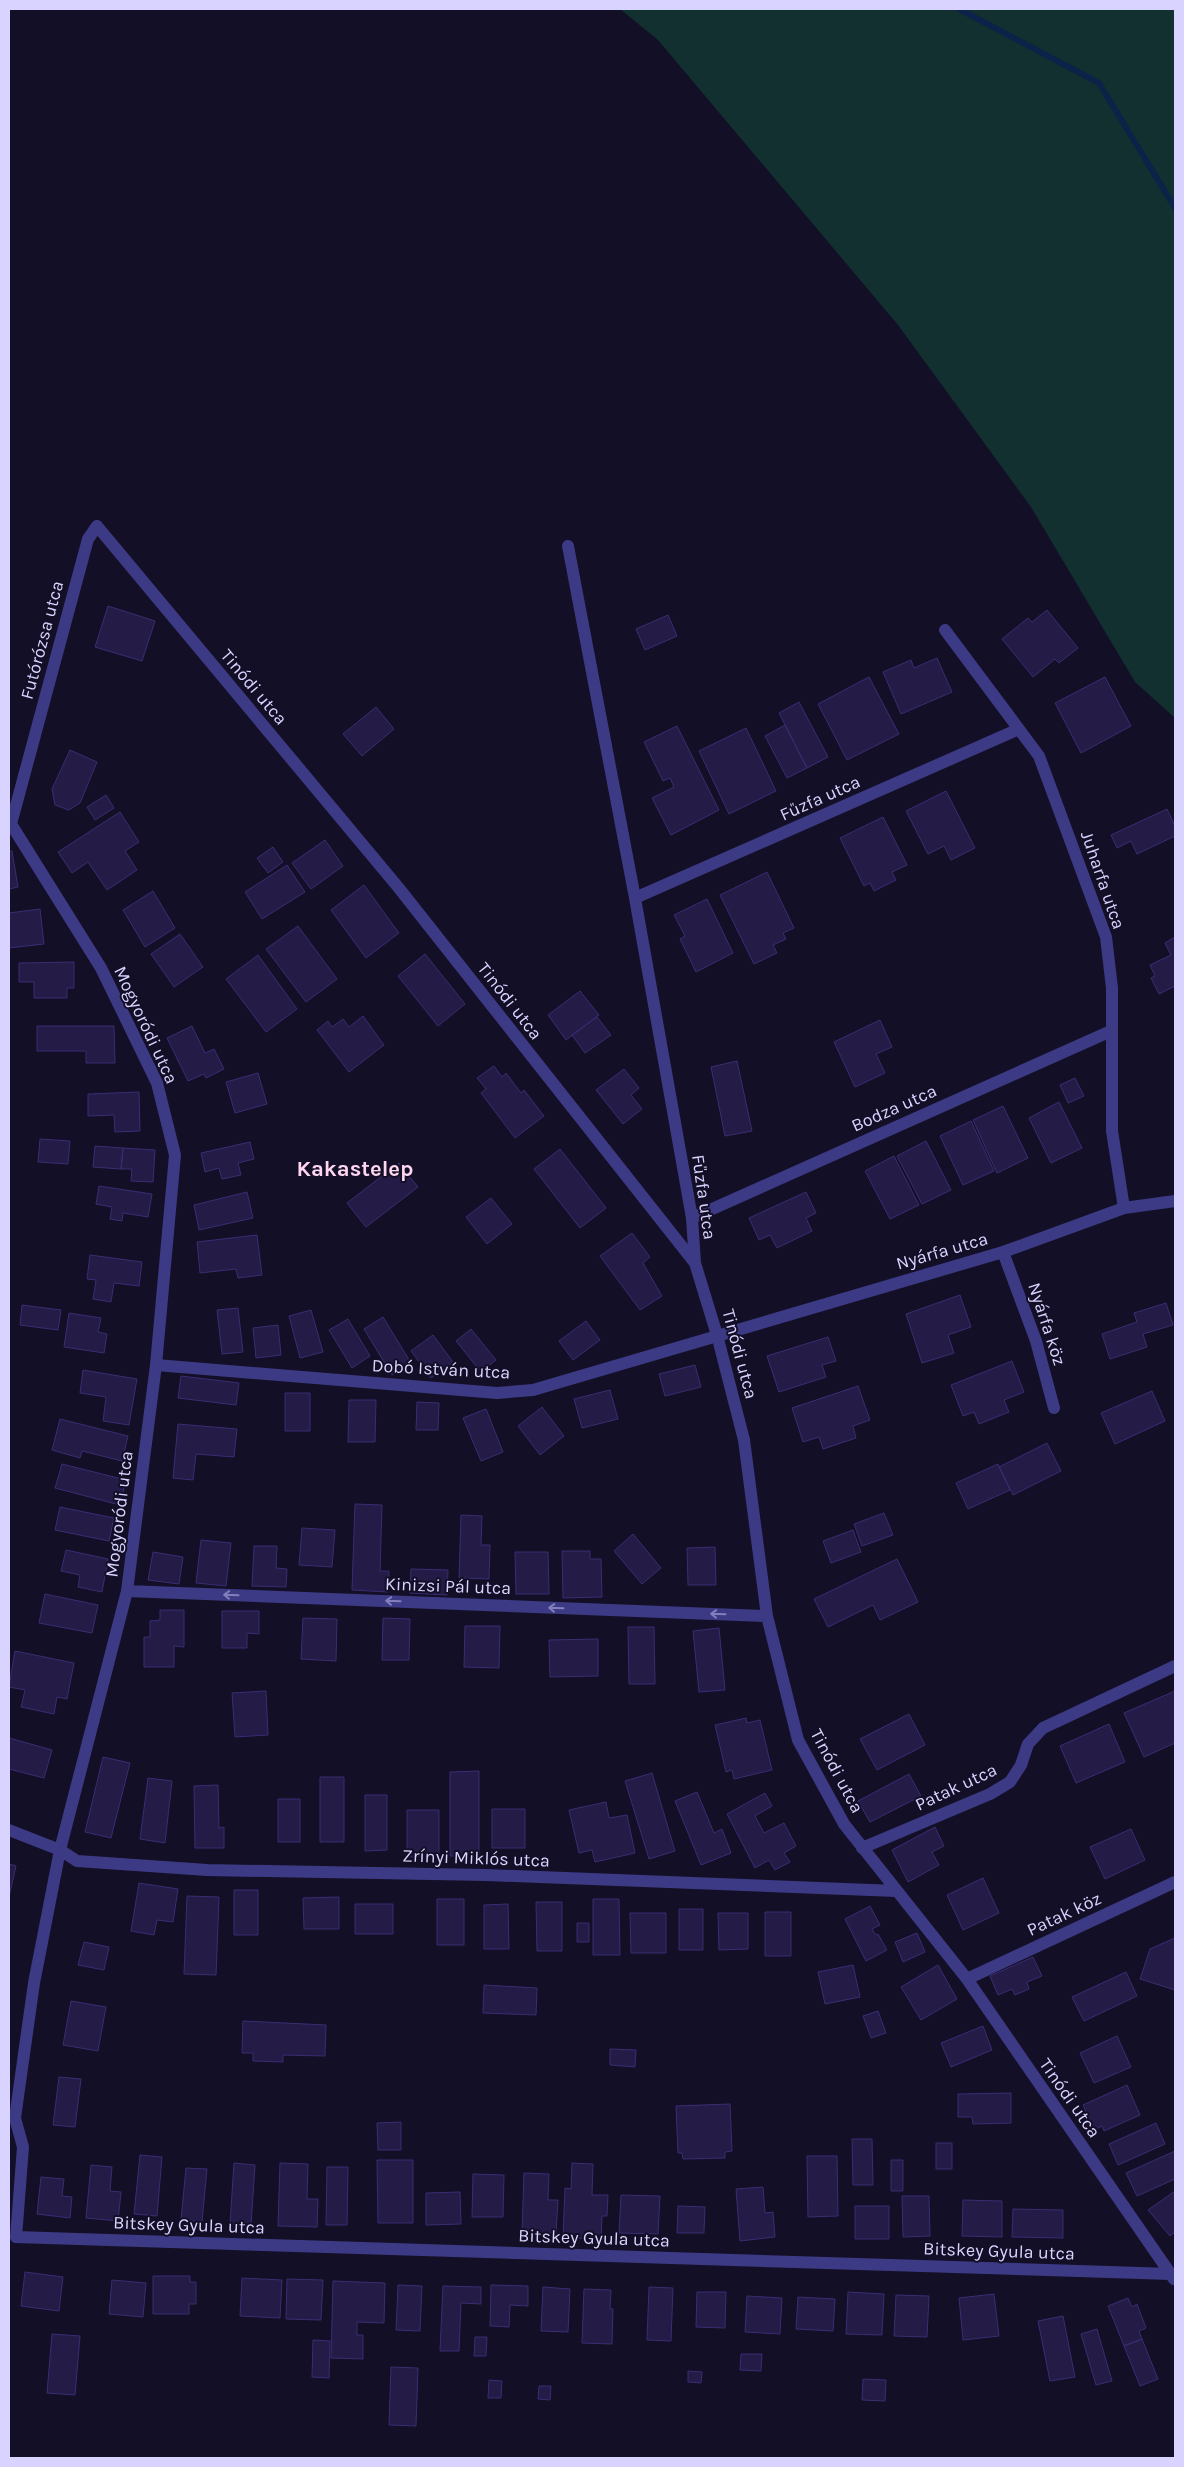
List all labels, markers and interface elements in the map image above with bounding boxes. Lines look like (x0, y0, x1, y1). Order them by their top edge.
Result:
street label: Futórózsa utca (16, 578, 68, 702)
street label: Tinódi utca (216, 645, 292, 729)
street label: Fűzfa utca (776, 771, 864, 825)
street label: Juharfa utca (1076, 828, 1130, 932)
street label: Tinódi utca (473, 958, 547, 1044)
street label: Mogyoródi utca (109, 963, 183, 1087)
street label: Bodza utca (848, 1079, 940, 1137)
street label: Fűzfa utca (687, 1153, 721, 1241)
district label: Kakastelep (297, 1156, 413, 1182)
street label: Nyárfa utca (894, 1227, 990, 1275)
street label: Nyárfa köz (1023, 1280, 1071, 1368)
street label: Tinódi utca (717, 1307, 763, 1401)
street label: Dobó István utca (371, 1354, 511, 1384)
street label: Mogyoródi utca (100, 1450, 138, 1578)
street label: Kinizsi Pál utca (385, 1573, 511, 1599)
one-way arrow (223, 1590, 239, 1599)
one-way arrow (385, 1596, 402, 1606)
one-way arrow (548, 1603, 564, 1612)
one-way arrow (710, 1609, 726, 1619)
street label: Tinódi utca (806, 1725, 868, 1817)
street label: Patak utca (912, 1758, 1000, 1816)
street label: Zrínyi Miklós utca (402, 1844, 550, 1872)
street label: Patak köz (1023, 1887, 1105, 1941)
street label: Tinódi utca (1035, 2054, 1105, 2142)
street label: Bitskey Gyula utca (113, 2211, 265, 2239)
street label: Bitskey Gyula utca (518, 2224, 670, 2252)
street label: Bitskey Gyula utca (923, 2237, 1075, 2265)

